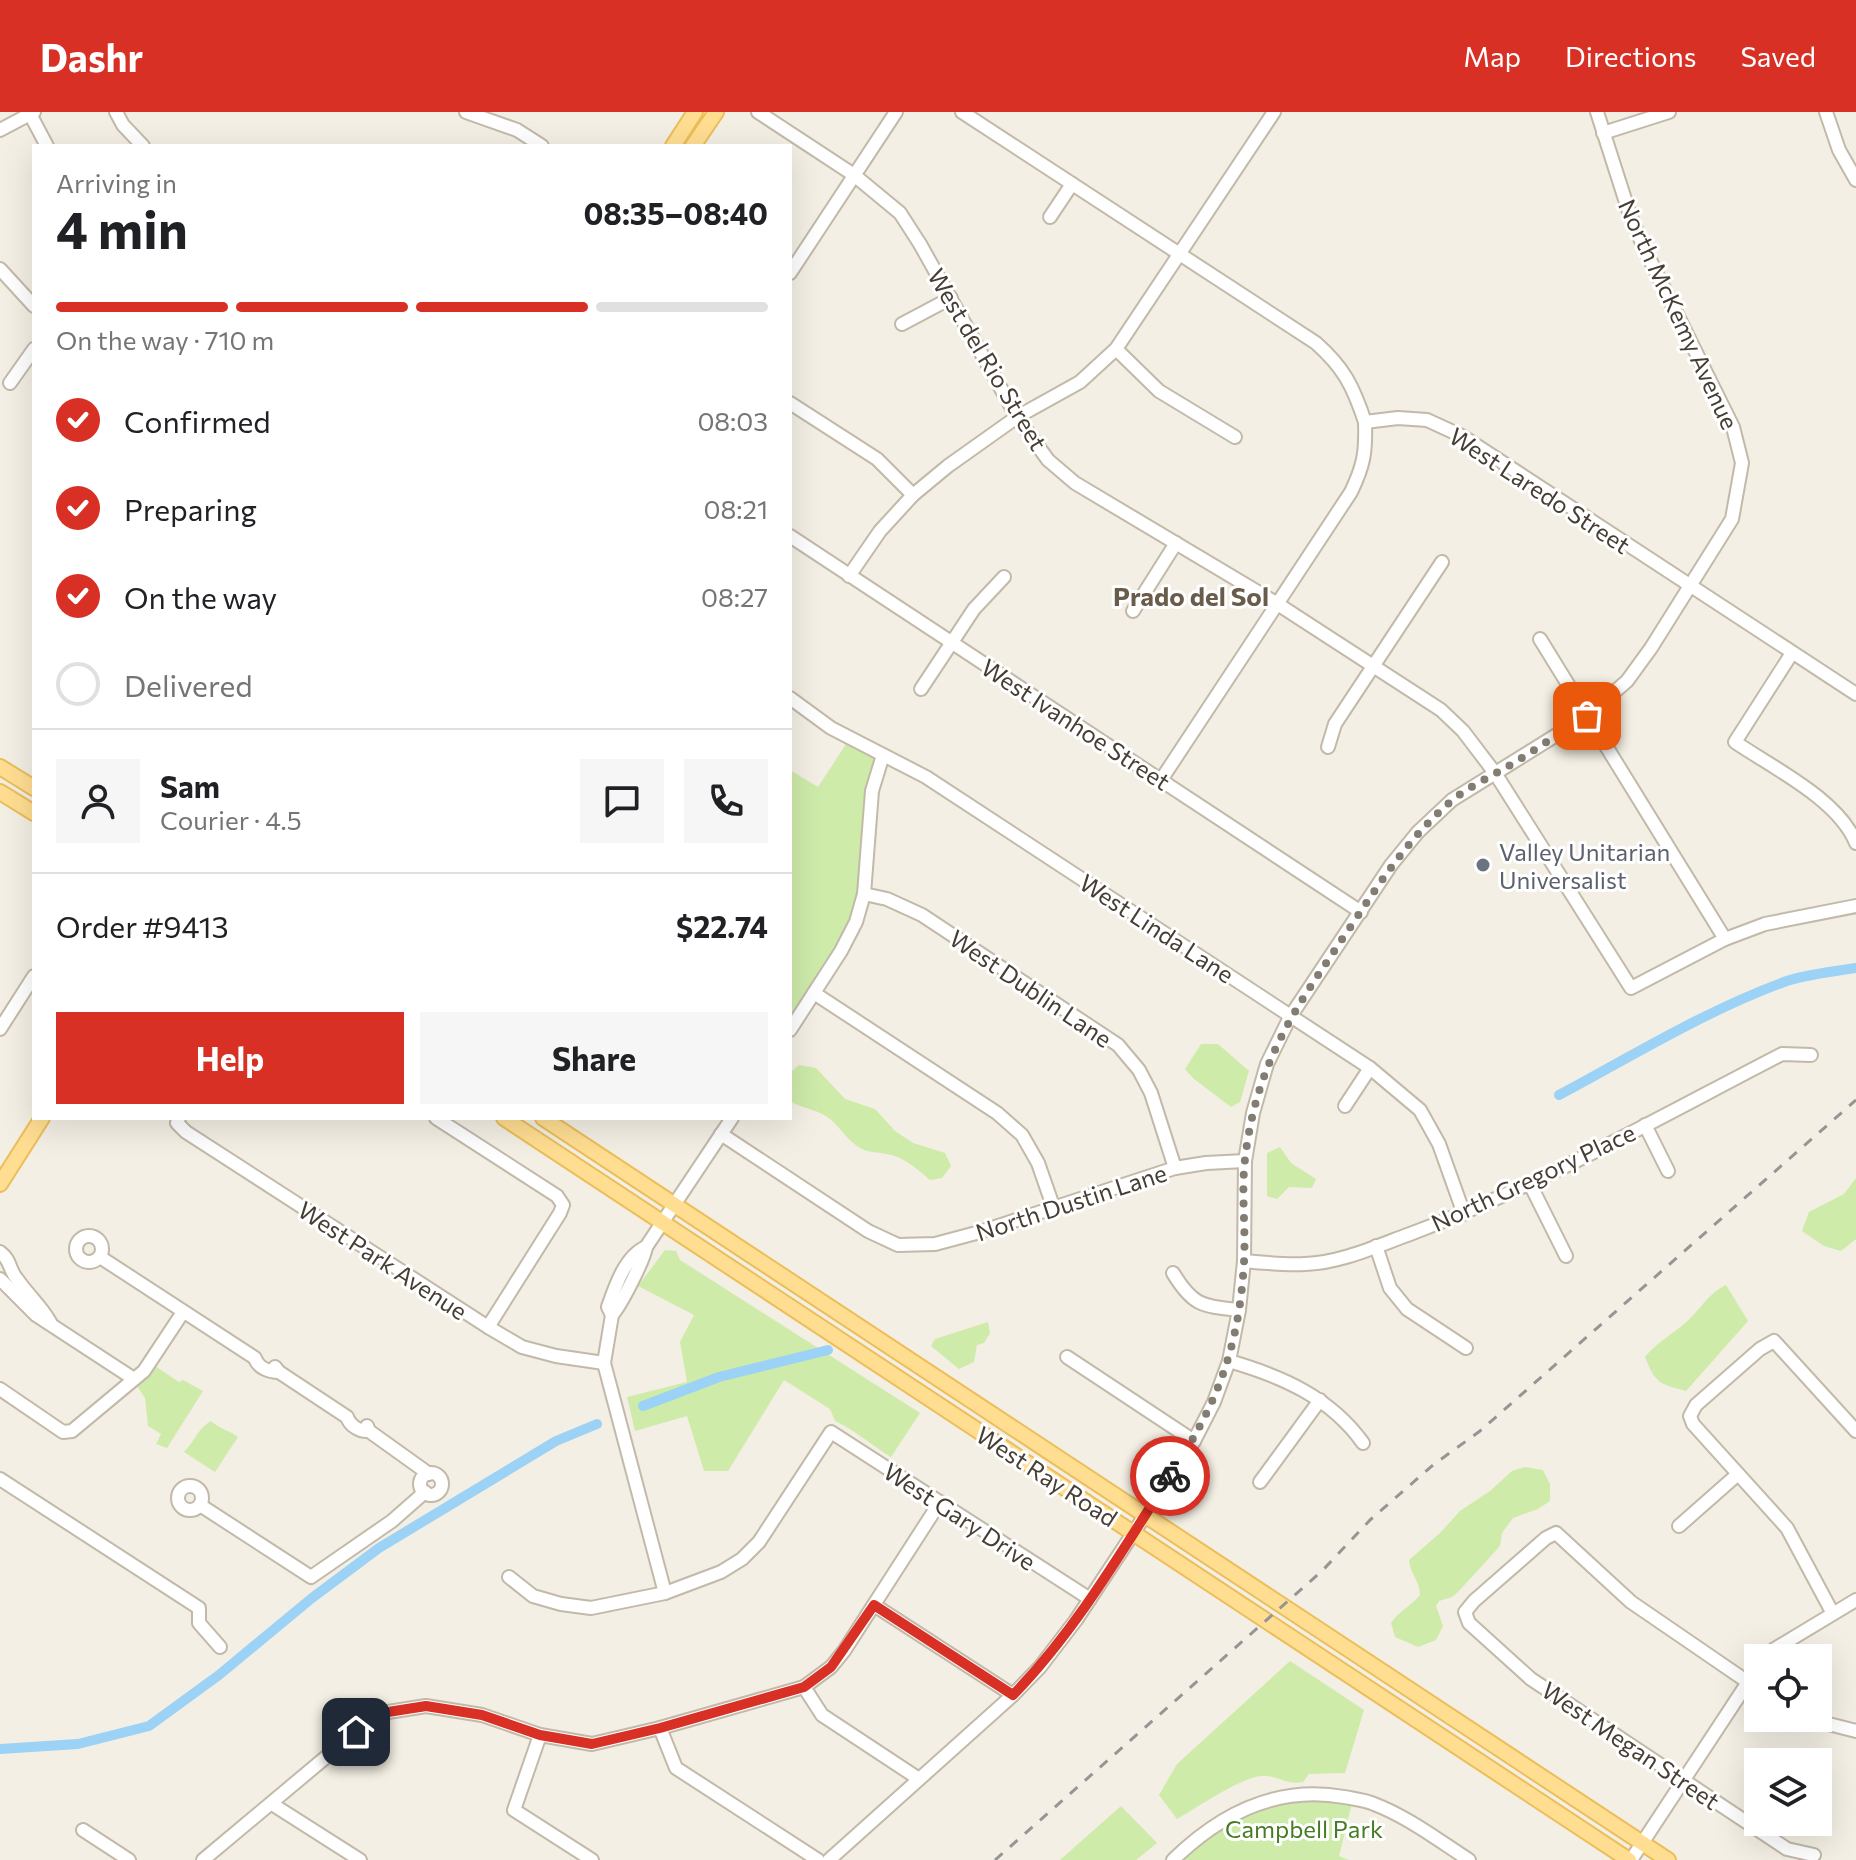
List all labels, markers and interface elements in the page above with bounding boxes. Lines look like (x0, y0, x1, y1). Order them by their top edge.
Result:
text: Dashr (40, 33, 143, 80)
text: Map (1463, 39, 1521, 73)
text: Directions (1565, 39, 1696, 73)
text: Saved (1740, 39, 1816, 73)
text: Arriving in (56, 167, 177, 198)
text: 08:35–08:40 (583, 194, 768, 231)
street label: North McKemy Avenue (1613, 194, 1745, 434)
text: 4 min (56, 196, 188, 260)
street label: West del Rio Street (922, 263, 1054, 455)
text: On the way · 710 m (56, 324, 274, 355)
icon: check (56, 398, 100, 442)
text: Confirmed (124, 402, 271, 439)
text: 08:03 (697, 405, 768, 436)
street label: West Laredo Street (1444, 421, 1636, 559)
icon: check (56, 486, 100, 530)
text: Preparing (124, 490, 257, 527)
text: 08:21 (704, 493, 768, 524)
icon: check (56, 574, 100, 618)
text: On the way (124, 578, 277, 615)
district label: Prado del Sol (1113, 580, 1269, 611)
text: 08:27 (701, 581, 768, 612)
street label: West Ivanhoe Street (976, 652, 1176, 796)
text: Delivered (124, 666, 253, 703)
pin (1553, 682, 1621, 750)
icon: bag (1565, 694, 1609, 738)
button: person (56, 759, 140, 843)
button: chat (580, 759, 664, 843)
button: phone (684, 759, 768, 843)
text: Sam (160, 767, 220, 804)
text: Courier · 4.5 (160, 804, 302, 835)
place label: Valley Unitarian Universalist (1499, 837, 1670, 894)
marker: Valley Unitarian Universalist (1474, 856, 1492, 874)
street label: West Linda Lane (1074, 867, 1240, 989)
text: Order #9413 (56, 907, 229, 944)
text: $22.74 (676, 907, 768, 944)
street label: West Dublin Lane (944, 923, 1118, 1053)
button: Help (56, 1012, 404, 1104)
button: Share (420, 1012, 768, 1104)
street label: North Gregory Place (1426, 1117, 1640, 1237)
street label: North Dustin Lane (972, 1157, 1170, 1247)
street label: West Park Avenue (293, 1195, 473, 1325)
street label: West Ray Road (971, 1420, 1123, 1532)
courier (1130, 1436, 1210, 1516)
icon: bike (1148, 1454, 1192, 1498)
street label: West Gary Drive (879, 1456, 1041, 1576)
map controls (1744, 1644, 1832, 1836)
button: locate (1744, 1644, 1832, 1732)
street label: West Megan Street (1537, 1675, 1725, 1815)
pin (322, 1698, 390, 1766)
icon: home (334, 1710, 378, 1754)
button: layers (1744, 1748, 1832, 1836)
park label: Campbell Park (1225, 1814, 1383, 1843)

